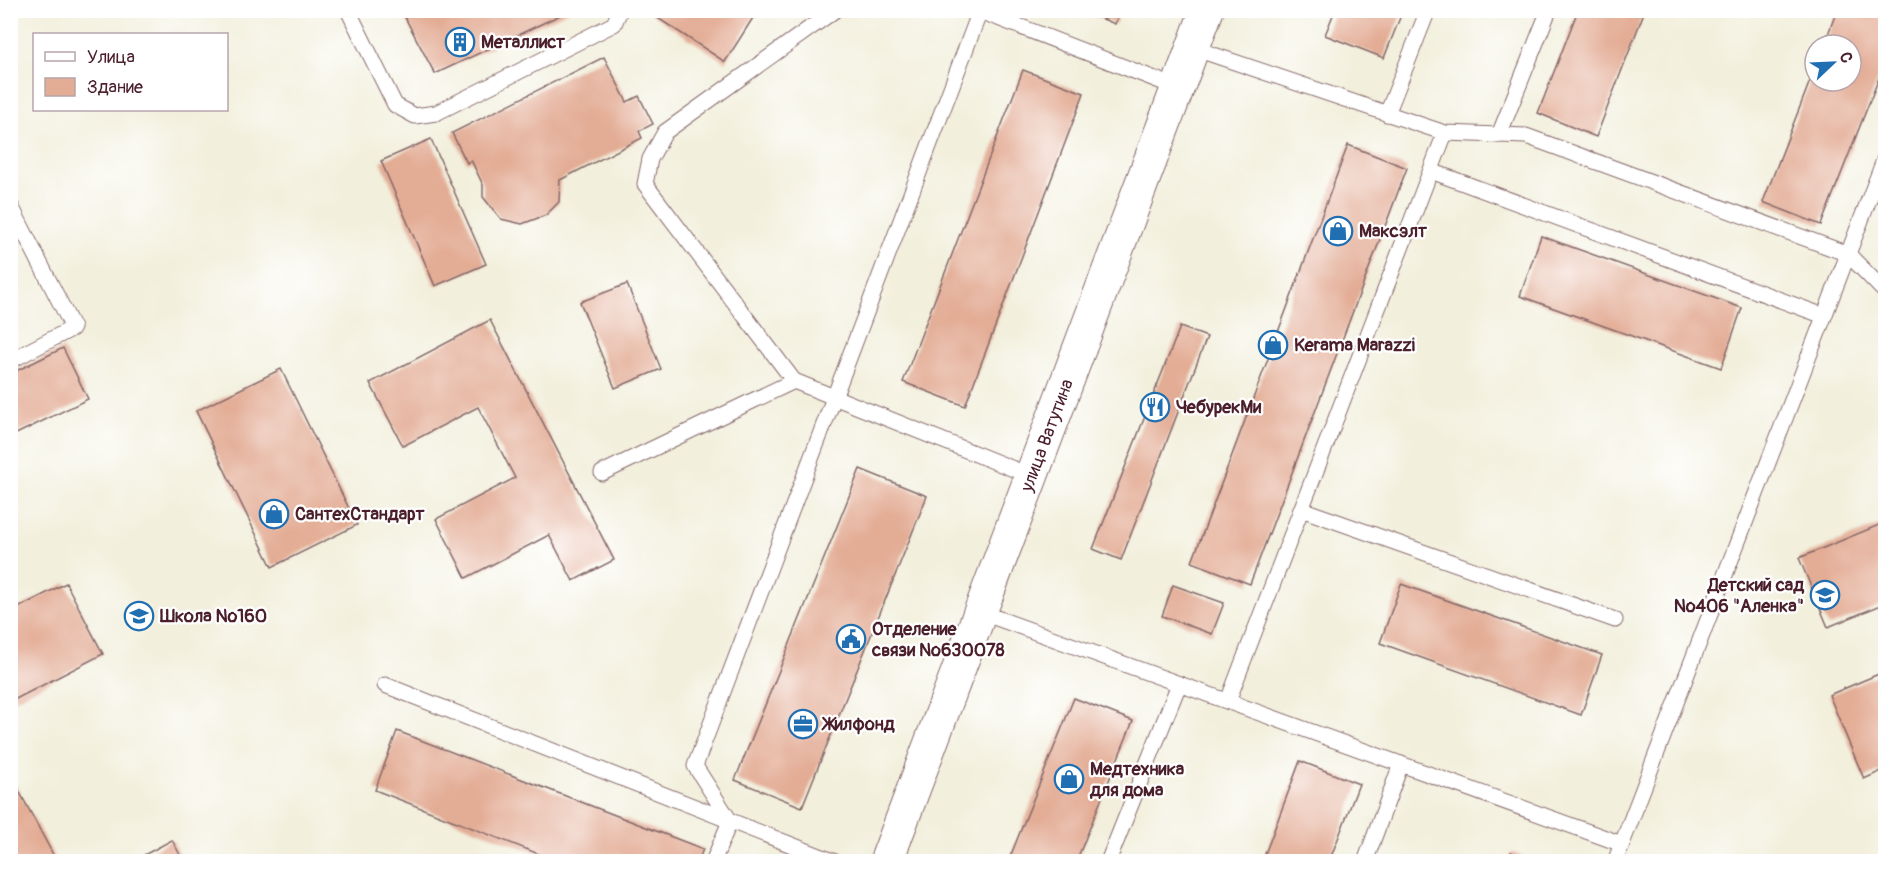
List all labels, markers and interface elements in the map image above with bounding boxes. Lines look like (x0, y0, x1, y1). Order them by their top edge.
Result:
building icon: Металлист (444, 26, 476, 58)
place label: Металлист (481, 31, 566, 54)
legend (33, 33, 228, 111)
north arrow (1803, 33, 1863, 93)
text: Улица (87, 46, 135, 69)
text: С (1835, 49, 1857, 66)
text: Здание (87, 76, 143, 99)
shop icon: Максэлт (1322, 215, 1354, 247)
place label: Максэлт (1359, 220, 1428, 243)
shop icon: Kerama Marazzi (1257, 329, 1289, 361)
place label: Kerama Marazzi (1294, 334, 1415, 357)
street label: улица Ватутина (1015, 376, 1078, 496)
restaurant icon: ЧебурекМи (1139, 391, 1171, 423)
place label: ЧебурекМи (1176, 396, 1261, 419)
shop icon: СантехСтандарт (258, 498, 290, 530)
place label: СантехСтандарт (295, 503, 425, 526)
place label: Детский сад №406 "Аленка" (1674, 574, 1804, 618)
school or university icon: Детский сад №406 "Аленка" (1809, 579, 1841, 611)
school or university icon: Школа №160 (123, 600, 155, 632)
place label: Школа №160 (159, 605, 267, 628)
place label: Отделение связи №630078 (871, 618, 1005, 662)
public building icon: Отделение связи №630078 (835, 623, 867, 655)
office icon: Жилфонд (787, 708, 819, 740)
place label: Жилфонд (821, 713, 895, 736)
place label: Медтехника для дома (1089, 758, 1185, 802)
shop icon: Медтехника для дома (1053, 763, 1085, 795)

